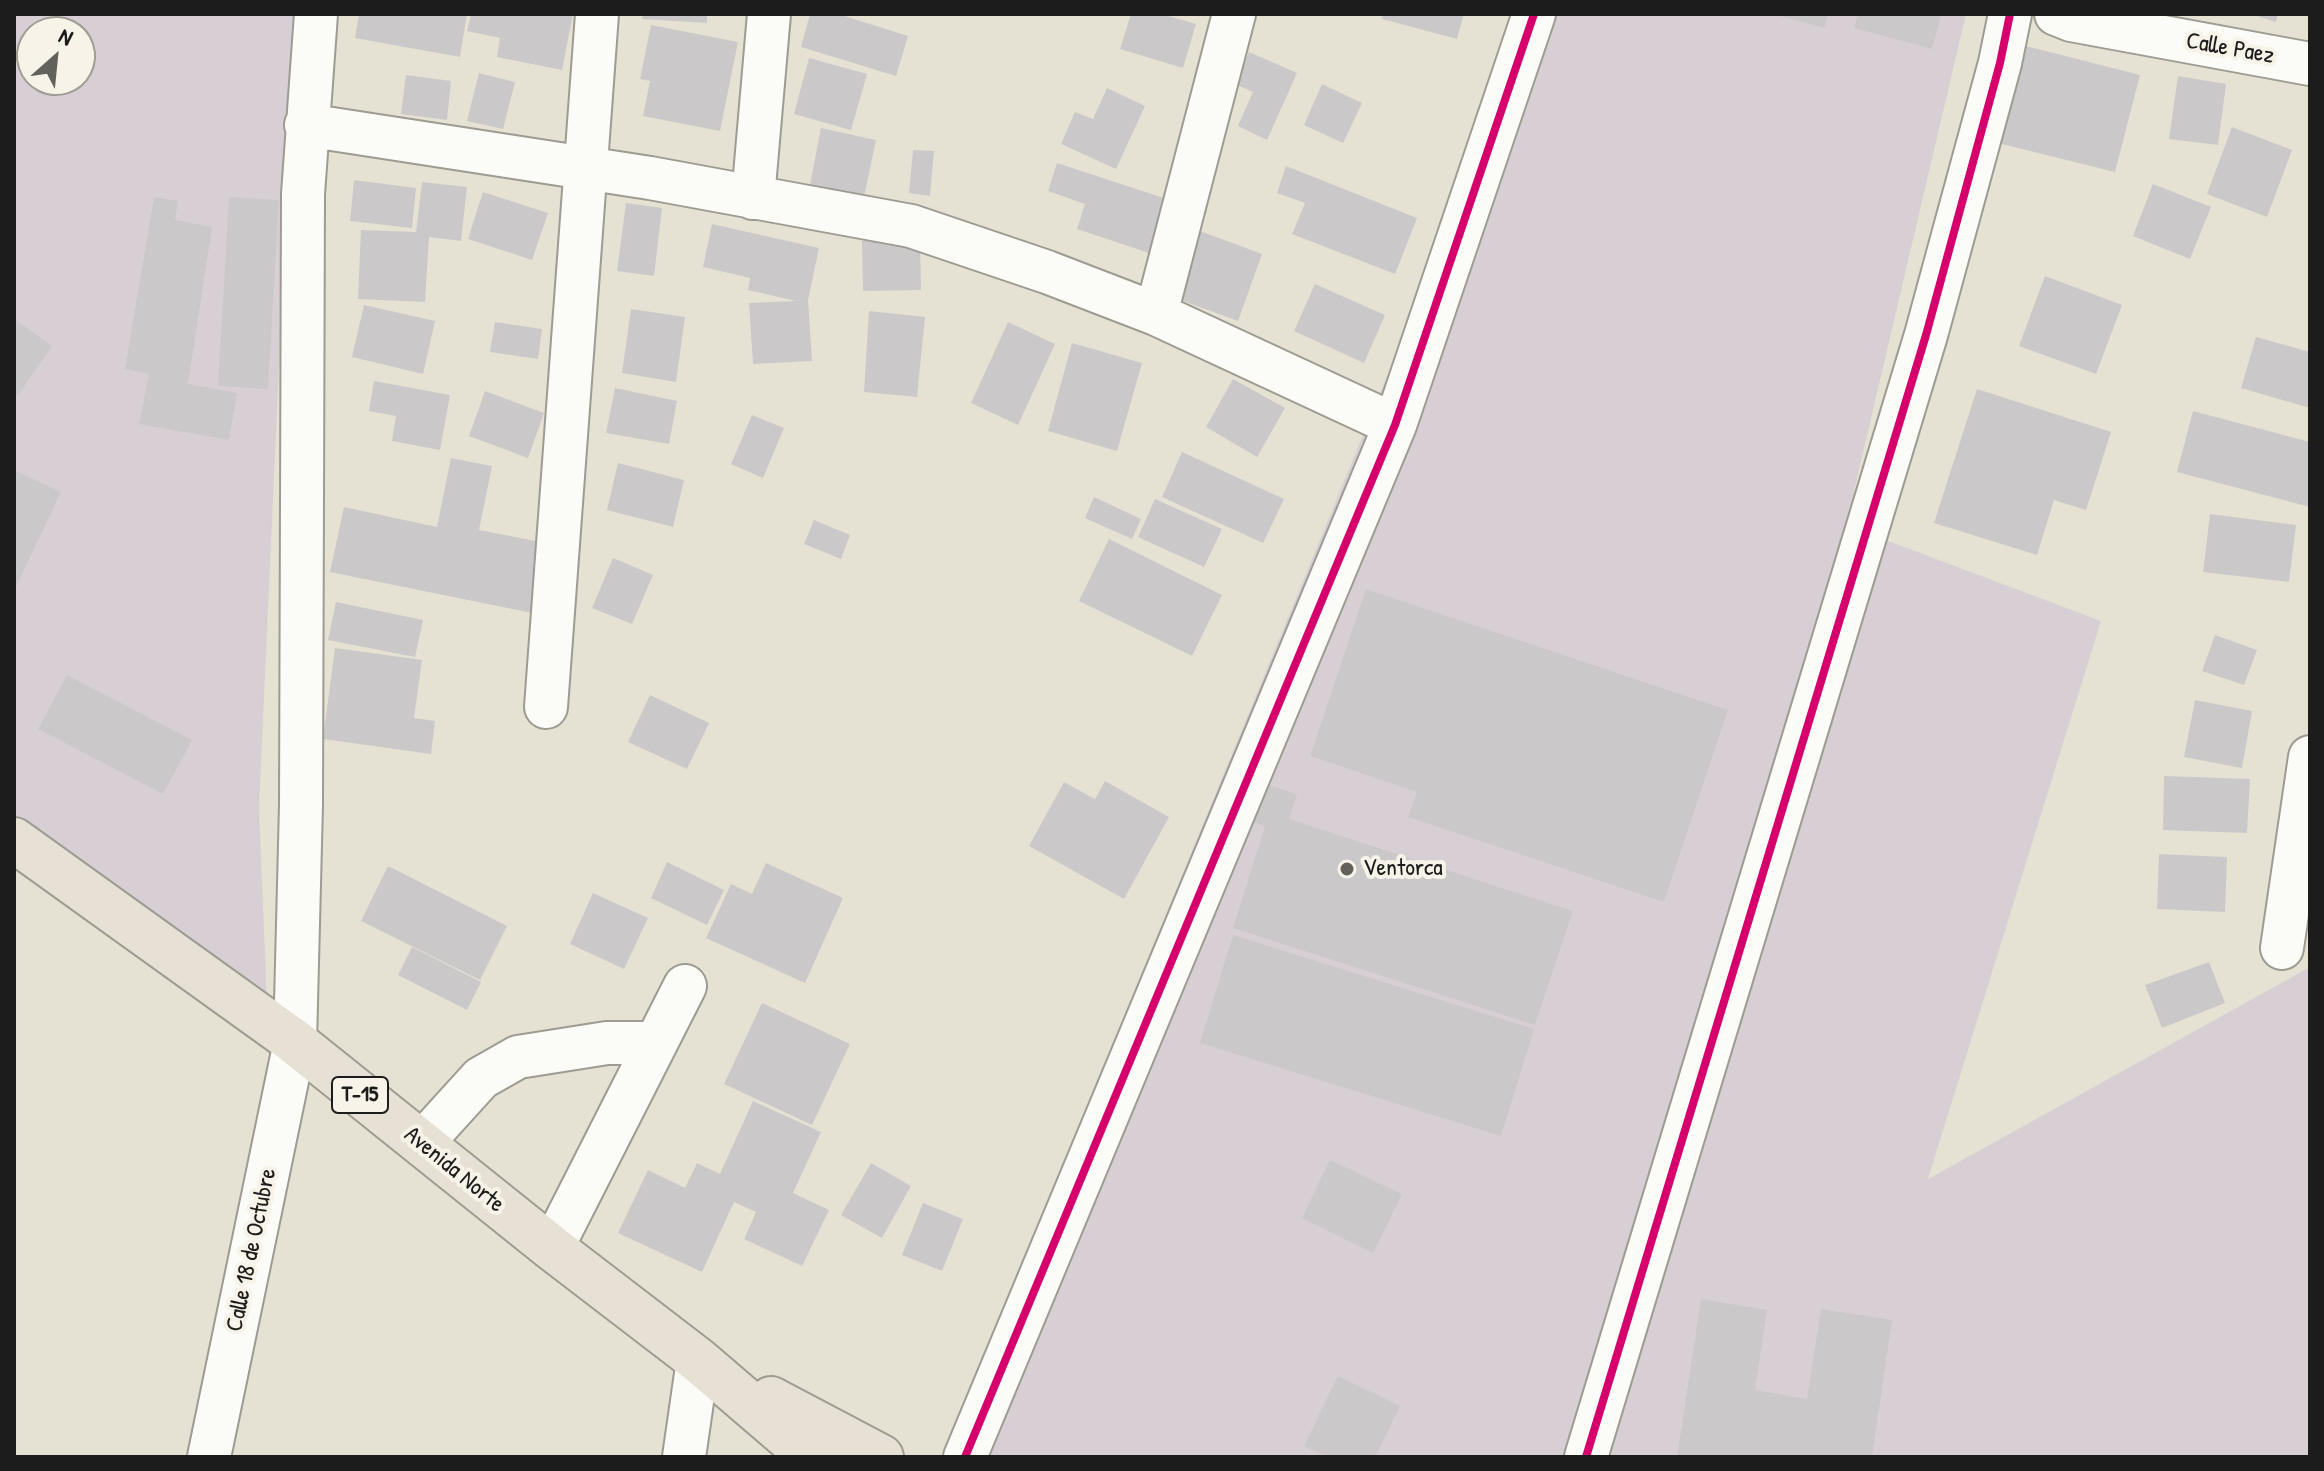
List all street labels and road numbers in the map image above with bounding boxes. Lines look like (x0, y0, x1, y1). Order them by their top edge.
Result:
street label: Calle Paez (2184, 27, 2276, 71)
road number: T-15 (332, 1077, 388, 1113)
street label: Avenida Norte (398, 1121, 510, 1219)
street label: Calle 18 de Octubre (221, 1166, 283, 1334)

